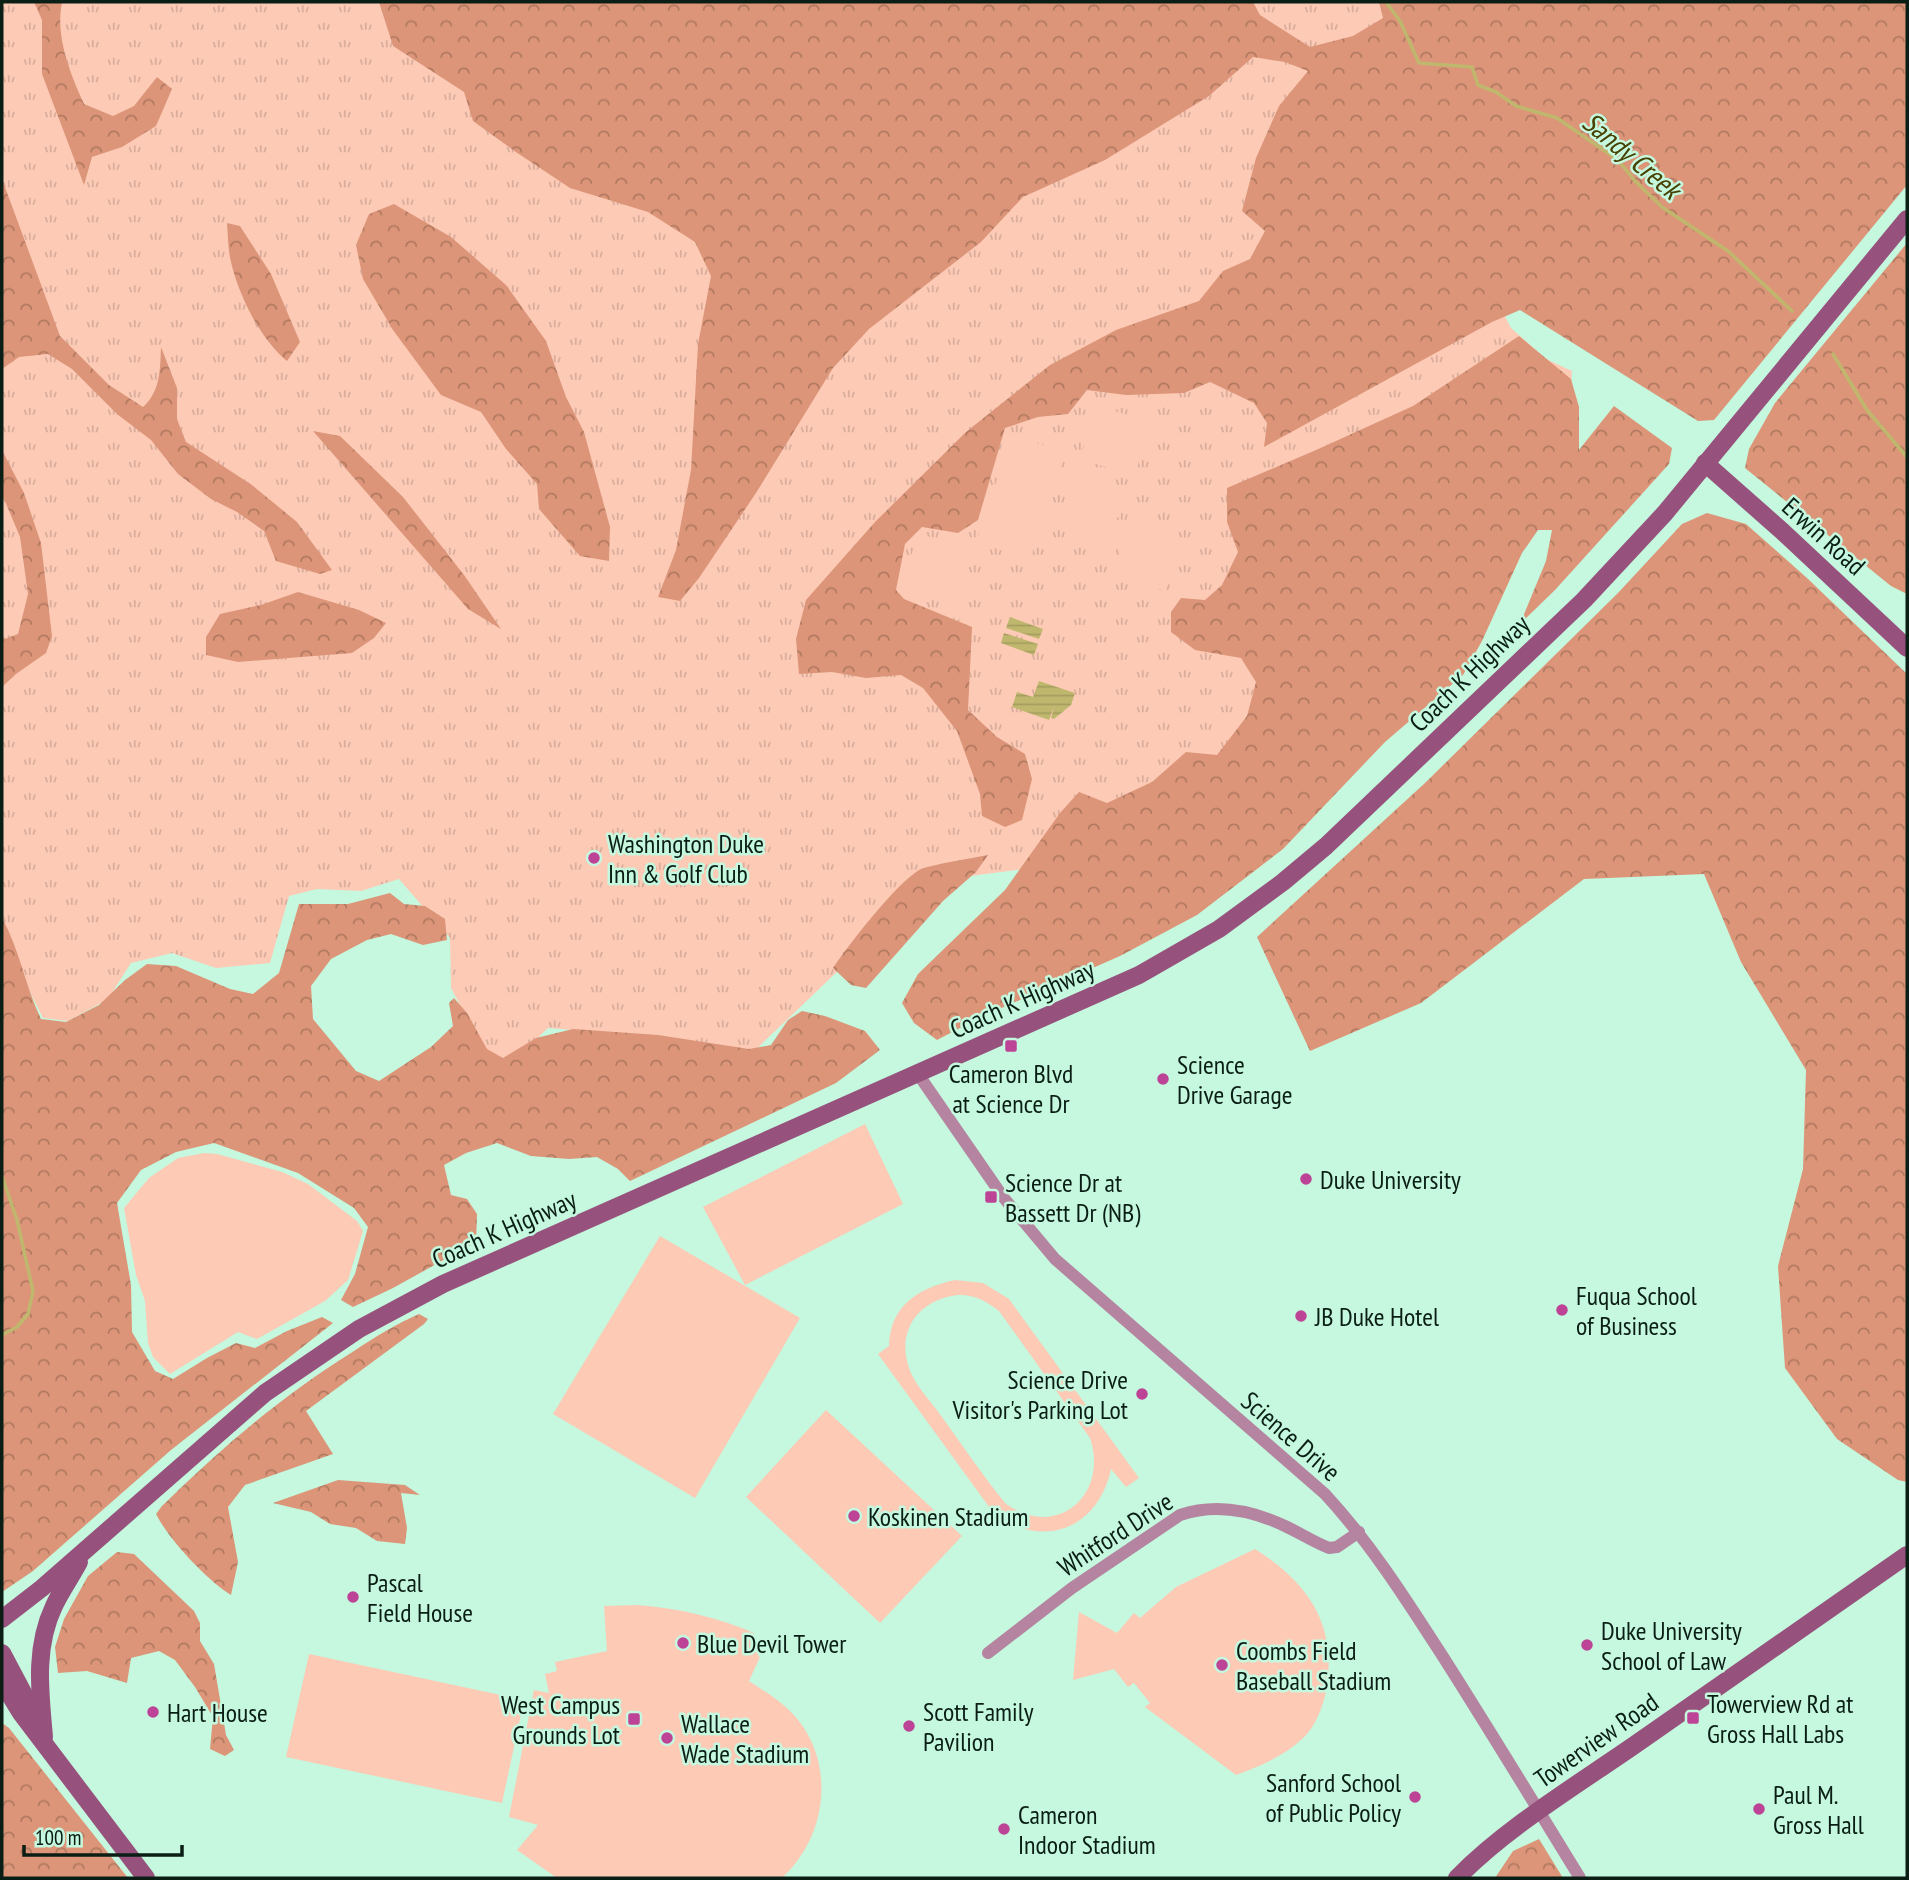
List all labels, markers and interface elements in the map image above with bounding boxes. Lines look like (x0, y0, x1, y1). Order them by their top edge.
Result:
water label: Sandy Creek (1575, 103, 1691, 209)
street label: Erwin Road (1776, 490, 1872, 582)
street label: Coach K Highway (1402, 607, 1536, 739)
place label: Washington Duke Inn & Golf Club (608, 827, 764, 890)
marker: Washington Duke Inn & Golf Club (586, 850, 602, 866)
street label: Coach K Highway (945, 952, 1099, 1045)
marker: Cameron Blvd at Science Dr (1003, 1038, 1019, 1054)
place label: Science Drive Garage (1177, 1048, 1292, 1111)
place label: Cameron Blvd at Science Dr (949, 1057, 1073, 1120)
marker: Science Drive Garage (1155, 1071, 1171, 1087)
place label: Duke University (1320, 1163, 1461, 1196)
place label: Science Dr at Bassett Dr (NB) (1005, 1166, 1140, 1229)
marker: Duke University (1298, 1171, 1314, 1187)
street label: Coach K Highway (427, 1182, 581, 1275)
marker: Science Dr at Bassett Dr (NB) (983, 1189, 999, 1205)
place label: Fuqua School of Business (1576, 1279, 1697, 1342)
place label: JB Duke Hotel (1314, 1300, 1439, 1333)
marker: Fuqua School of Business (1554, 1302, 1570, 1318)
marker: JB Duke Hotel (1293, 1308, 1309, 1324)
place label: Science Drive Visitor's Parking Lot (951, 1363, 1128, 1426)
street label: Science Drive (1235, 1384, 1347, 1488)
marker: Science Drive Visitor's Parking Lot (1134, 1386, 1150, 1402)
street label: Whitford Drive (1051, 1485, 1179, 1583)
place label: Koskinen Stadium (868, 1500, 1028, 1533)
marker: Koskinen Stadium (846, 1508, 862, 1524)
place label: Pascal Field House (367, 1566, 473, 1629)
marker: Pascal Field House (345, 1589, 361, 1605)
place label: Duke University School of Law (1601, 1614, 1742, 1677)
place label: Blue Devil Tower (697, 1627, 846, 1660)
place label: Coombs Field Baseball Stadium (1236, 1634, 1391, 1697)
marker: Blue Devil Tower (675, 1635, 691, 1651)
marker: Duke University School of Law (1579, 1637, 1595, 1653)
marker: Coombs Field Baseball Stadium (1214, 1657, 1230, 1673)
street label: Towerview Road (1528, 1685, 1664, 1795)
place label: Towerview Rd at Gross Hall Labs (1707, 1687, 1853, 1750)
place label: West Campus Grounds Lot (501, 1688, 620, 1751)
place label: Scott Family Pavilion (923, 1695, 1034, 1758)
place label: Hart House (167, 1696, 268, 1729)
marker: Hart House (145, 1704, 161, 1720)
place label: Wallace Wade Stadium (681, 1707, 809, 1770)
marker: Towerview Rd at Gross Hall Labs (1685, 1710, 1701, 1726)
marker: West Campus Grounds Lot (626, 1711, 642, 1727)
marker: Scott Family Pavilion (901, 1718, 917, 1734)
marker: Wallace Wade Stadium (659, 1730, 675, 1746)
place label: Sanford School of Public Policy (1266, 1766, 1401, 1829)
place label: Paul M. Gross Hall (1773, 1778, 1864, 1841)
marker: Sanford School of Public Policy (1407, 1789, 1423, 1805)
place label: Cameron Indoor Stadium (1018, 1798, 1156, 1861)
marker: Paul M. Gross Hall (1751, 1801, 1767, 1817)
scale bar (24, 1814, 182, 1858)
marker: Cameron Indoor Stadium (996, 1821, 1012, 1837)
text: 100 m (35, 1824, 81, 1851)

